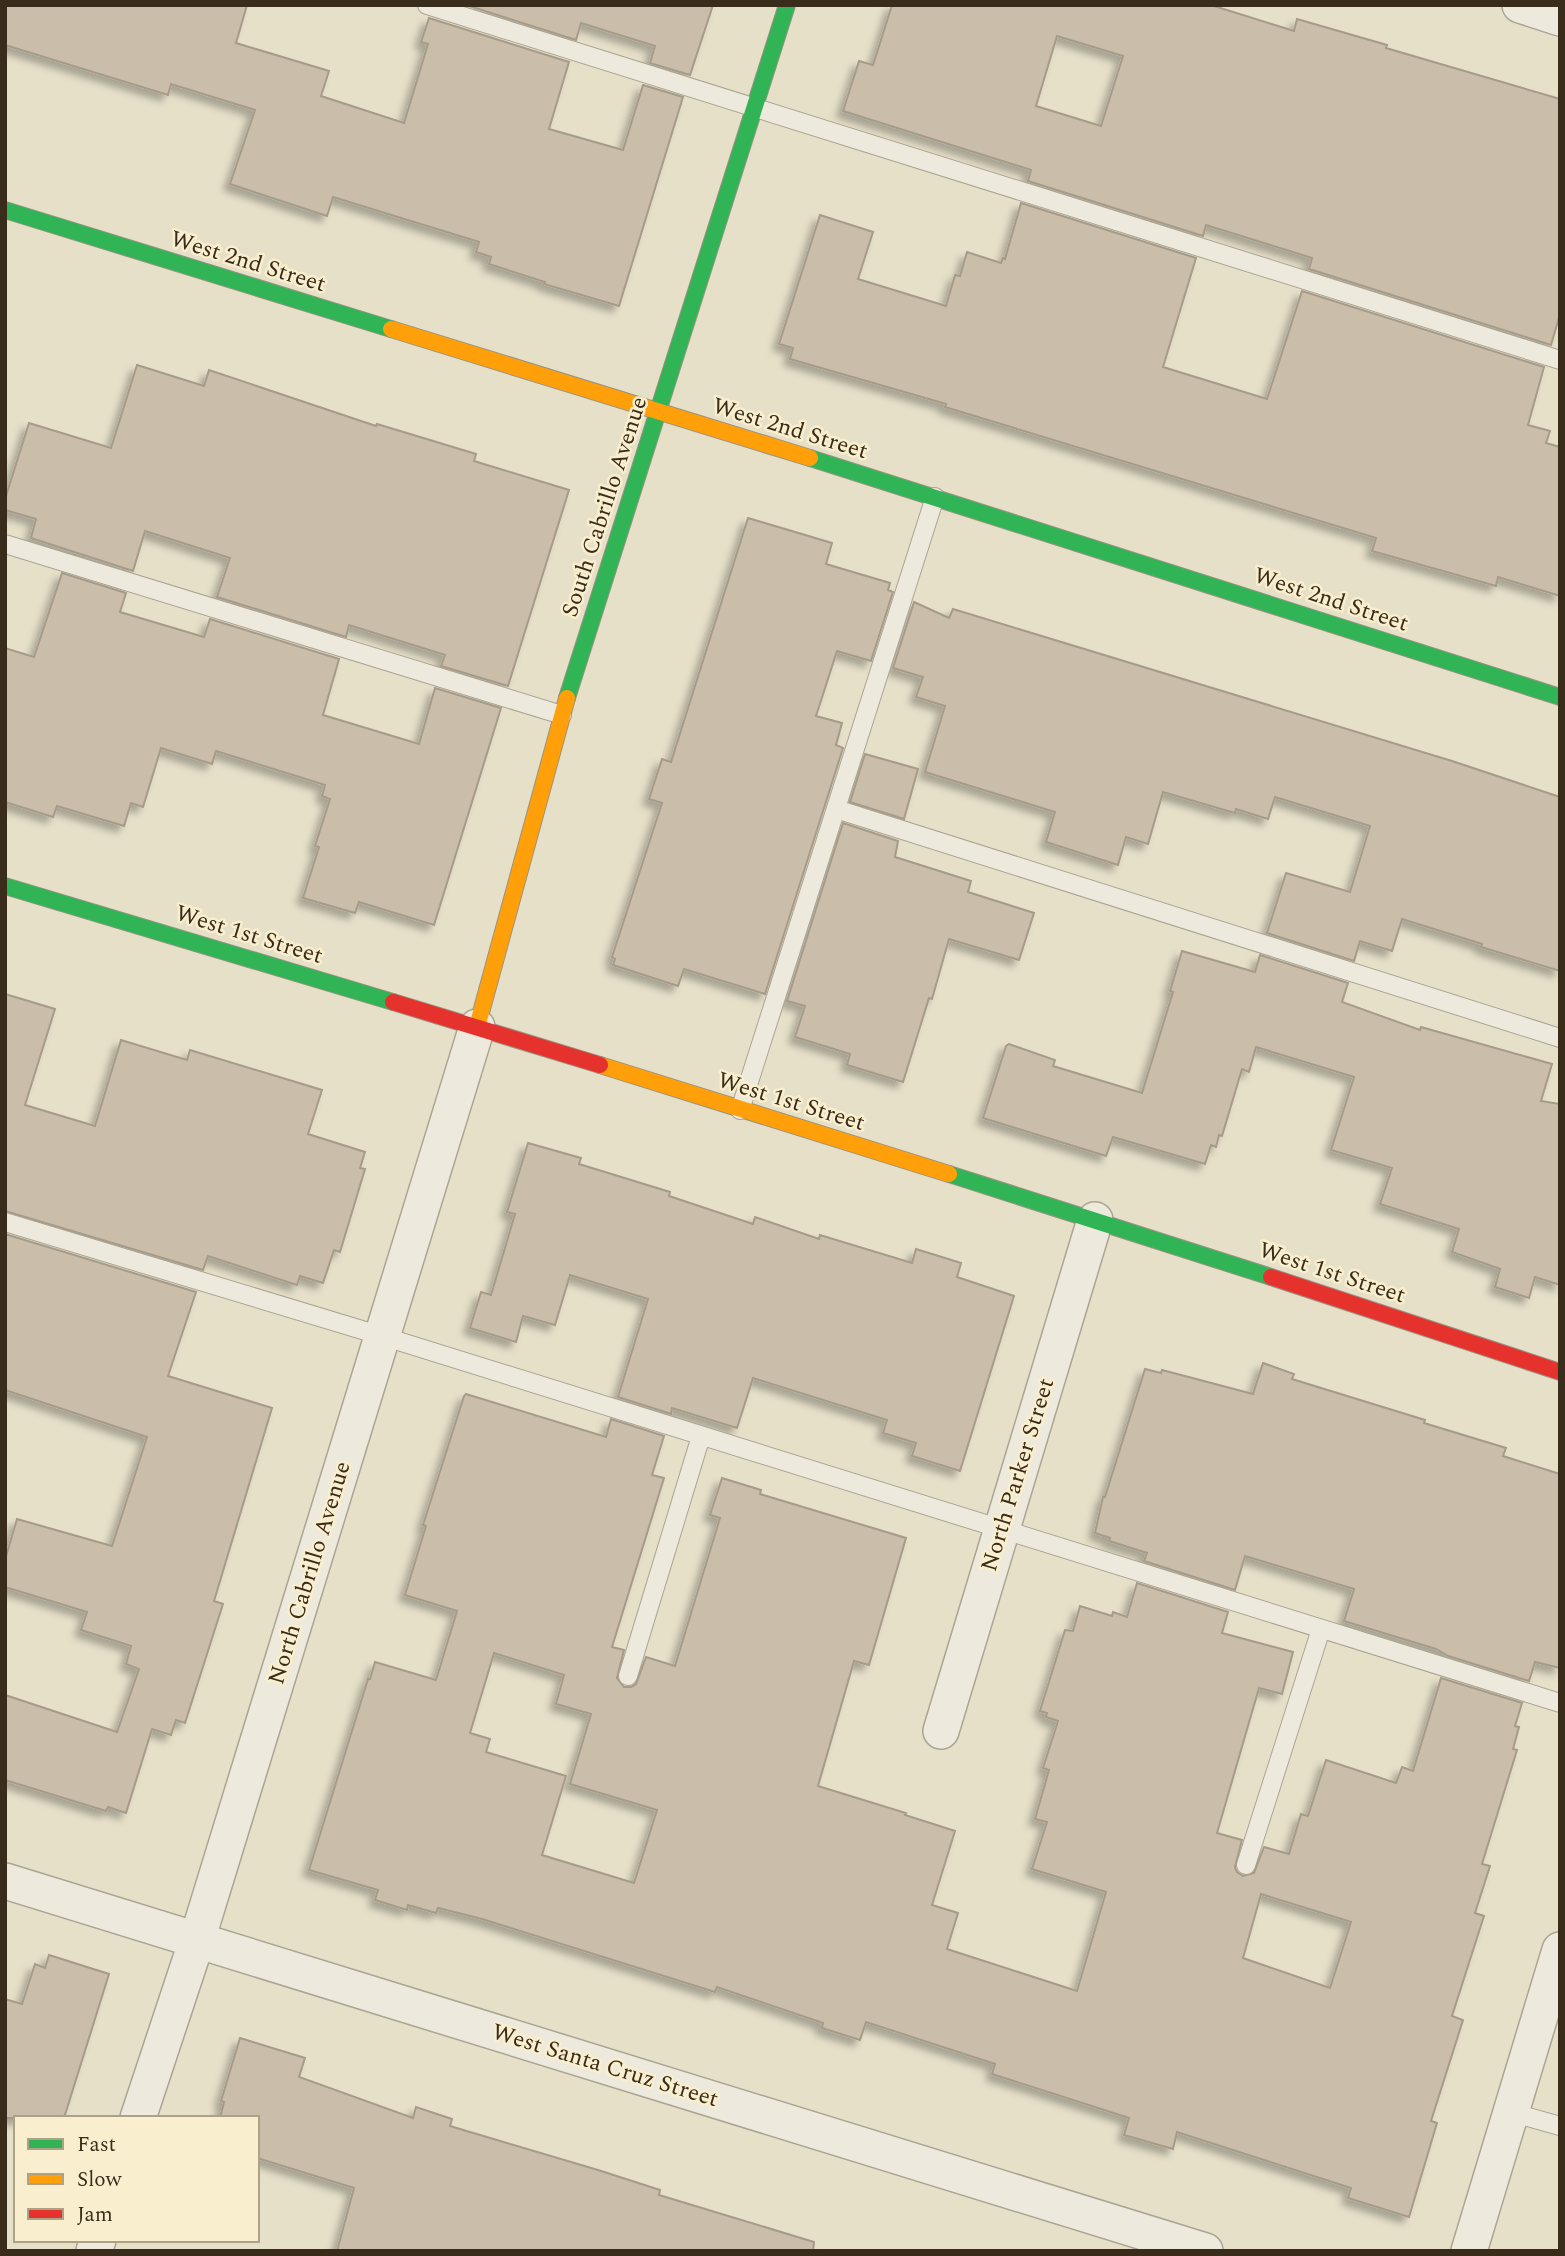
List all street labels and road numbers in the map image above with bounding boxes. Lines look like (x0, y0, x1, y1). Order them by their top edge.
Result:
street label: West 2nd Street (166, 222, 330, 302)
street label: West 2nd Street (708, 389, 872, 469)
street label: South Cabrillo Avenue (553, 392, 657, 622)
street label: West 2nd Street (1249, 559, 1413, 641)
street label: West 1st Street (171, 896, 327, 974)
street label: West 1st Street (713, 1063, 869, 1141)
street label: West 1st Street (1254, 1233, 1410, 1313)
street label: North Parker Street (972, 1374, 1064, 1576)
street label: North Cabrillo Avenue (259, 1457, 361, 1689)
street label: West Santa Cruz Street (487, 2015, 723, 2117)

